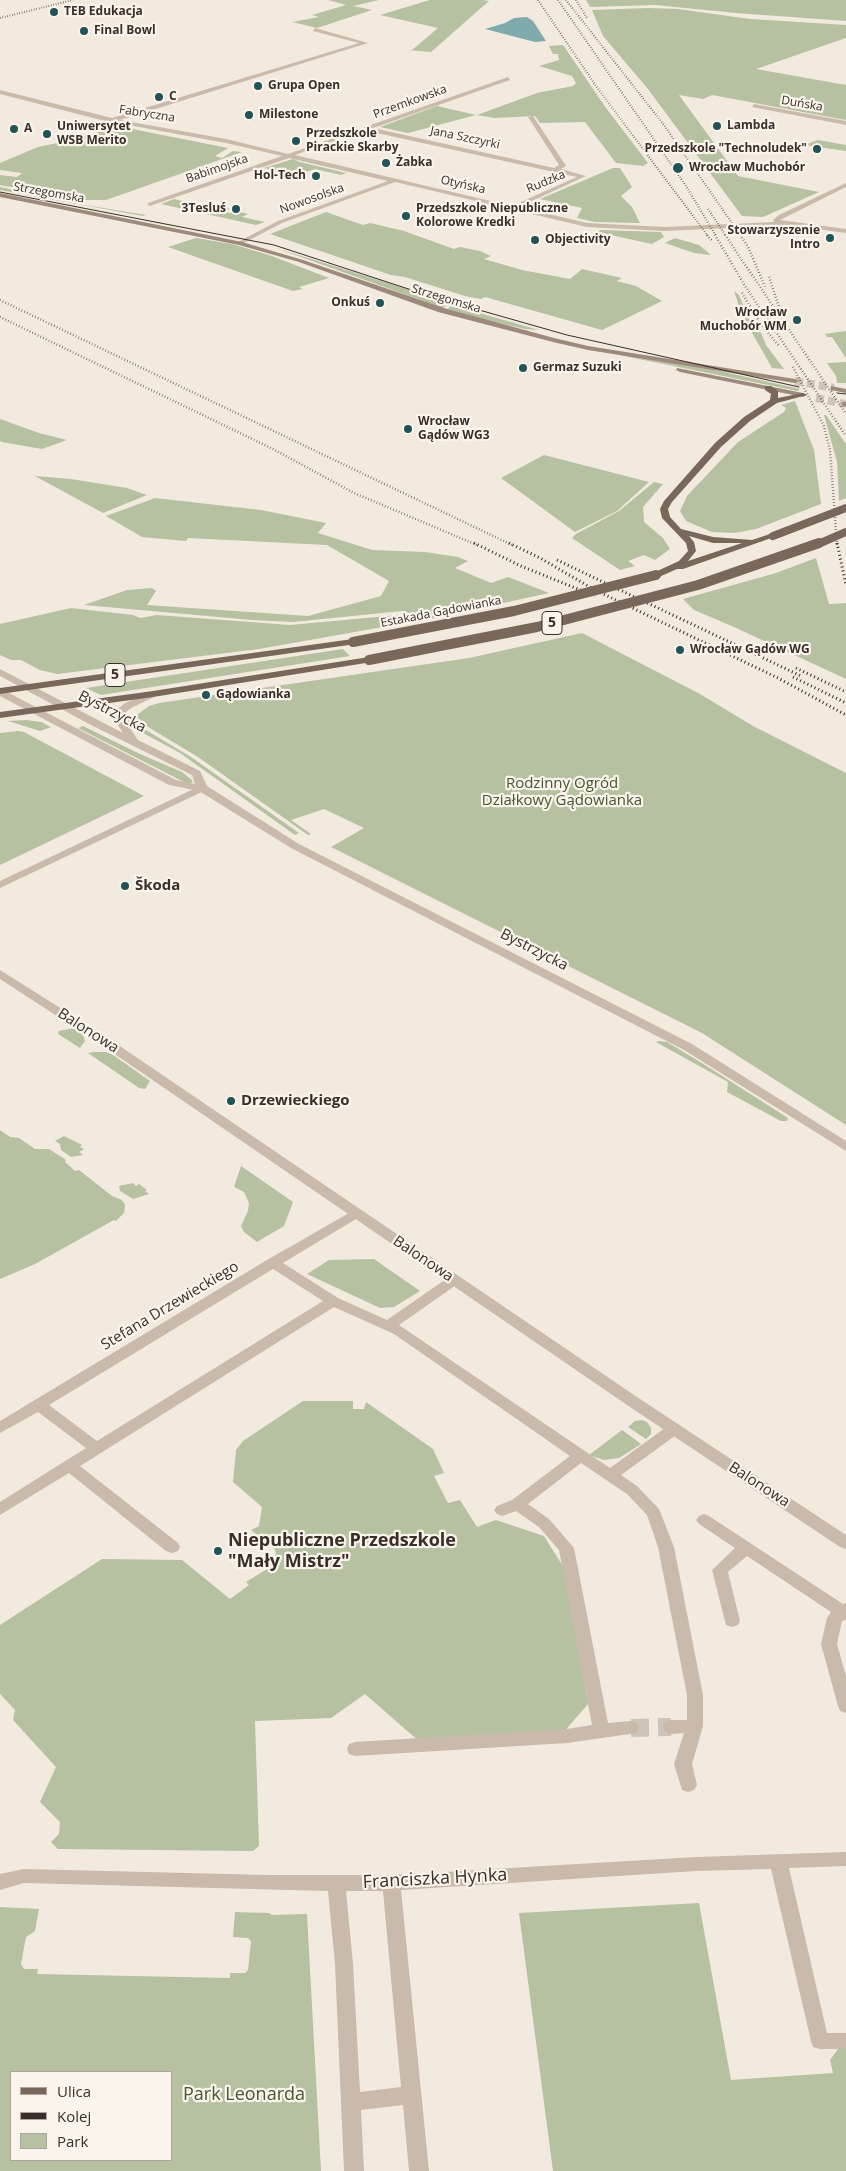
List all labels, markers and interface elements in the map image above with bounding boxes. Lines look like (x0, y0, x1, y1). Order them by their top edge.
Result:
place label: TEB Edukacja (64, 5, 143, 19)
marker: TEB Edukacja (48, 6, 60, 18)
place label: Final Bowl (94, 24, 156, 38)
marker: Final Bowl (78, 25, 90, 37)
place label: Grupa Open (268, 79, 340, 93)
marker: Grupa Open (252, 80, 264, 92)
street label: Przemkowska (371, 82, 449, 122)
place label: C (169, 90, 177, 104)
marker: C (153, 91, 165, 103)
street label: Duńska (780, 93, 824, 115)
street label: Fabryczna (118, 102, 176, 126)
place label: Milestone (259, 108, 318, 122)
marker: Milestone (243, 109, 255, 121)
place label: Lambda (727, 119, 775, 133)
place label: Uniwersytet WSB Merito (57, 120, 131, 148)
marker: Lambda (711, 120, 723, 132)
place label: A (24, 122, 32, 136)
marker: A (8, 123, 20, 135)
street label: Jana Szczyrki (429, 124, 501, 152)
place label: Przedszkole Pirackie Skarby (306, 127, 399, 155)
marker: Uniwersytet WSB Merito (41, 128, 53, 140)
marker: Przedszkole Pirackie Skarby (290, 135, 302, 147)
place label: Przedszkole "Technoludek" (645, 142, 807, 156)
marker: Przedszkole "Technoludek" (811, 143, 823, 155)
street label: Babimojska (184, 152, 250, 186)
place label: Żabka (396, 156, 432, 170)
marker: Żabka (380, 157, 392, 169)
marker: Wrocław Muchobór (671, 161, 685, 175)
place label: Wrocław Muchobór (689, 161, 805, 175)
street label: Rudzka (524, 167, 568, 197)
place label: Hol-Tech (254, 169, 306, 183)
marker: Hol-Tech (310, 170, 322, 182)
street label: Otyńska (439, 173, 487, 197)
street label: Strzegomska (12, 180, 86, 206)
street label: Nowosolska (278, 181, 346, 217)
place label: 3Tesluś (182, 202, 226, 216)
place label: Przedszkole Niepubliczne Kolorowe Kredki (416, 202, 568, 230)
marker: 3Tesluś (230, 203, 242, 215)
marker: Przedszkole Niepubliczne Kolorowe Kredki (400, 210, 412, 222)
place label: Stowarzyszenie Intro (728, 224, 820, 252)
marker: Stowarzyszenie Intro (824, 232, 836, 244)
place label: Objectivity (545, 233, 610, 247)
marker: Objectivity (529, 234, 541, 246)
street label: Strzegomska (410, 282, 482, 316)
place label: Onkuś (331, 296, 370, 310)
marker: Onkuś (374, 297, 386, 309)
place label: Wrocław Muchobór WM (700, 306, 787, 334)
marker: Wrocław Muchobór WM (791, 314, 803, 326)
place label: Germaz Suzuki (533, 361, 622, 375)
marker: Germaz Suzuki (517, 362, 529, 374)
place label: Wrocław Gądów WG3 (418, 415, 490, 443)
marker: Wrocław Gądów WG3 (402, 423, 414, 435)
street label: Estakada Gądowianka (379, 593, 503, 631)
road number: 5 (542, 612, 562, 634)
place label: Wrocław Gądów WG (690, 643, 810, 657)
marker: Wrocław Gądów WG (674, 644, 686, 656)
road number: 5 (105, 664, 125, 686)
street label: Bystrzycka (75, 687, 149, 737)
place label: Gądowianka (216, 688, 291, 702)
marker: Gądowianka (200, 689, 212, 701)
park label: Rodzinny Ogród Działkowy Gądowianka (482, 775, 642, 810)
place label: Škoda (135, 877, 180, 895)
marker: Škoda (119, 880, 131, 892)
street label: Bystrzycka (497, 925, 571, 975)
street label: Balonowa (54, 1005, 122, 1057)
place label: Drzewieckiego (241, 1092, 350, 1110)
marker: Drzewieckiego (225, 1095, 237, 1107)
street label: Balonowa (389, 1232, 457, 1286)
street label: Stefana Drzewieckiego (98, 1258, 242, 1354)
street label: Balonowa (725, 1459, 793, 1511)
place label: Niepubliczne Przedszkole "Mały Mistrz" (228, 1530, 456, 1572)
marker: Niepubliczne Przedszkole "Mały Mistrz" (212, 1545, 224, 1557)
street label: Franciszka Hynka (362, 1864, 508, 1894)
legend (10, 2071, 172, 2161)
text: Ulica (57, 2081, 91, 2101)
park label: Park Leonarda (183, 2084, 305, 2106)
text: Kolej (57, 2106, 91, 2126)
text: Park (57, 2131, 88, 2151)

